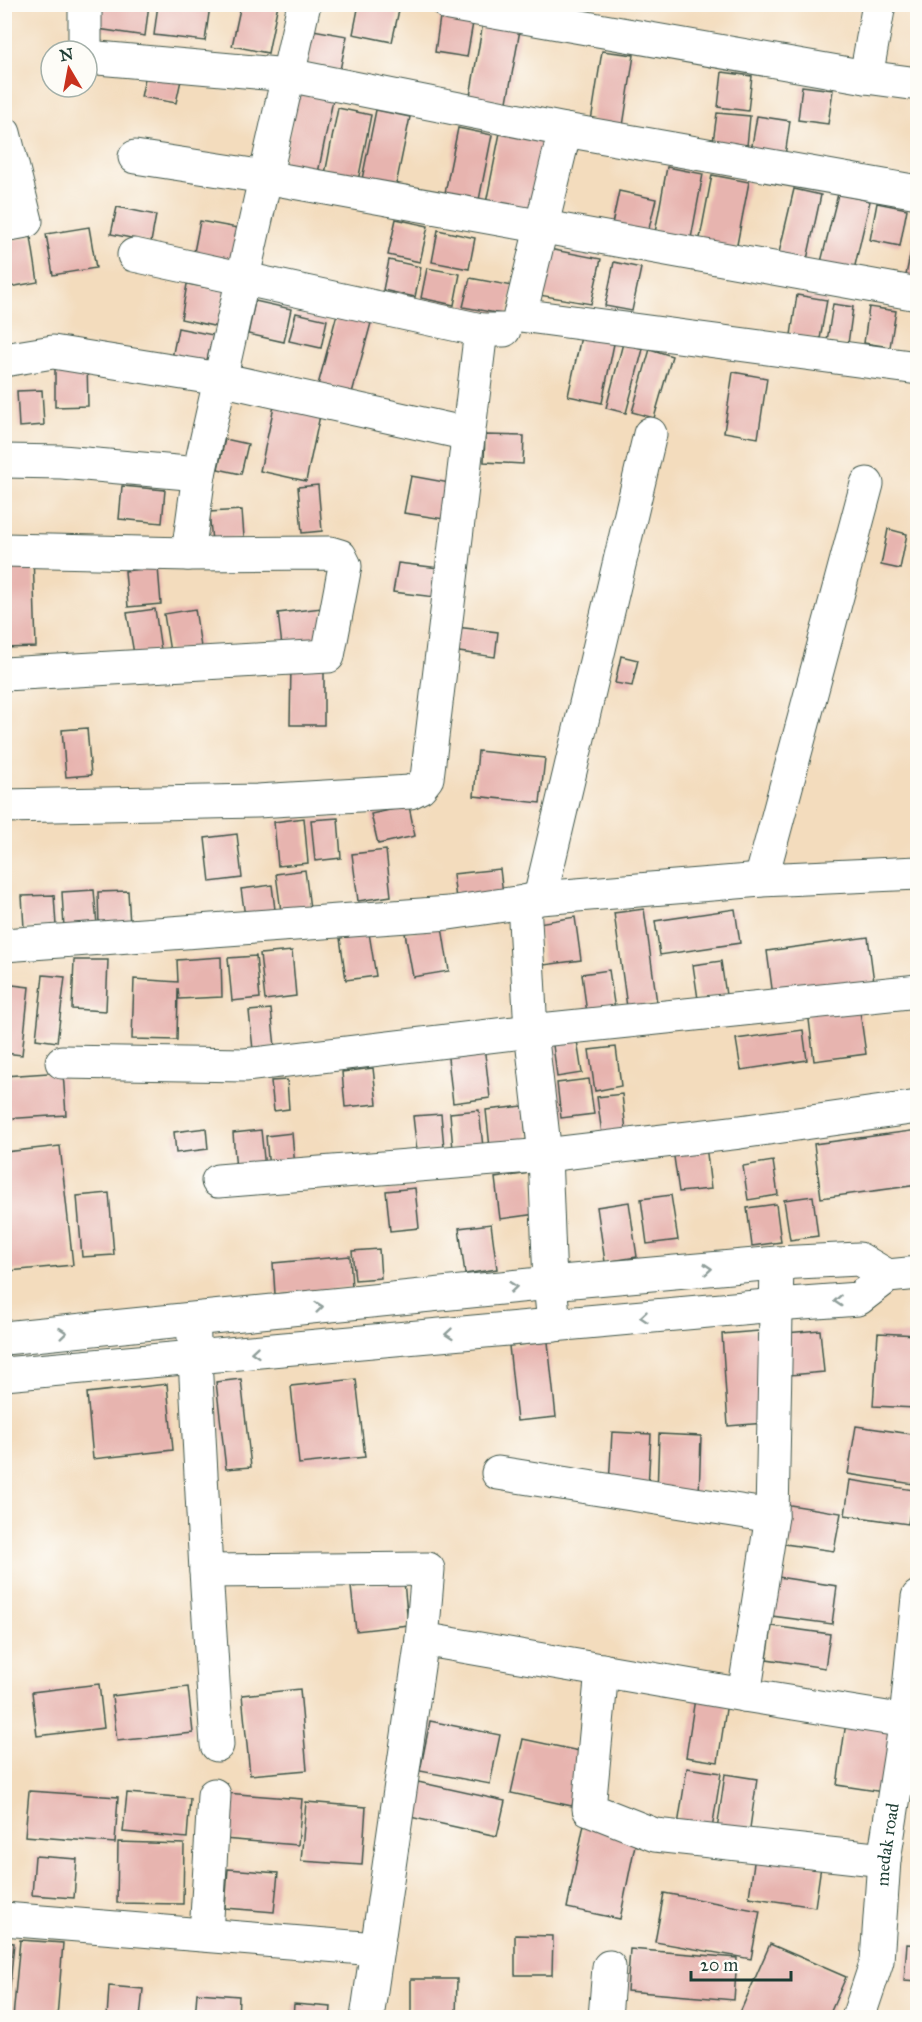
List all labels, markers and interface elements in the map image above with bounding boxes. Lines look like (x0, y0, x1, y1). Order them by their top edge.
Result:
north arrow (39, 39, 99, 99)
text: N (58, 44, 75, 65)
one-way arrow (703, 1263, 712, 1276)
one-way arrow (509, 1281, 518, 1294)
one-way arrow (833, 1294, 842, 1307)
one-way arrow (315, 1301, 324, 1314)
one-way arrow (639, 1310, 648, 1323)
one-way arrow (58, 1327, 67, 1339)
one-way arrow (445, 1327, 454, 1340)
one-way arrow (251, 1345, 260, 1358)
street label: medak road (871, 1801, 904, 1887)
scale bar (691, 1944, 792, 1982)
text: 20 m (700, 1954, 738, 1976)

